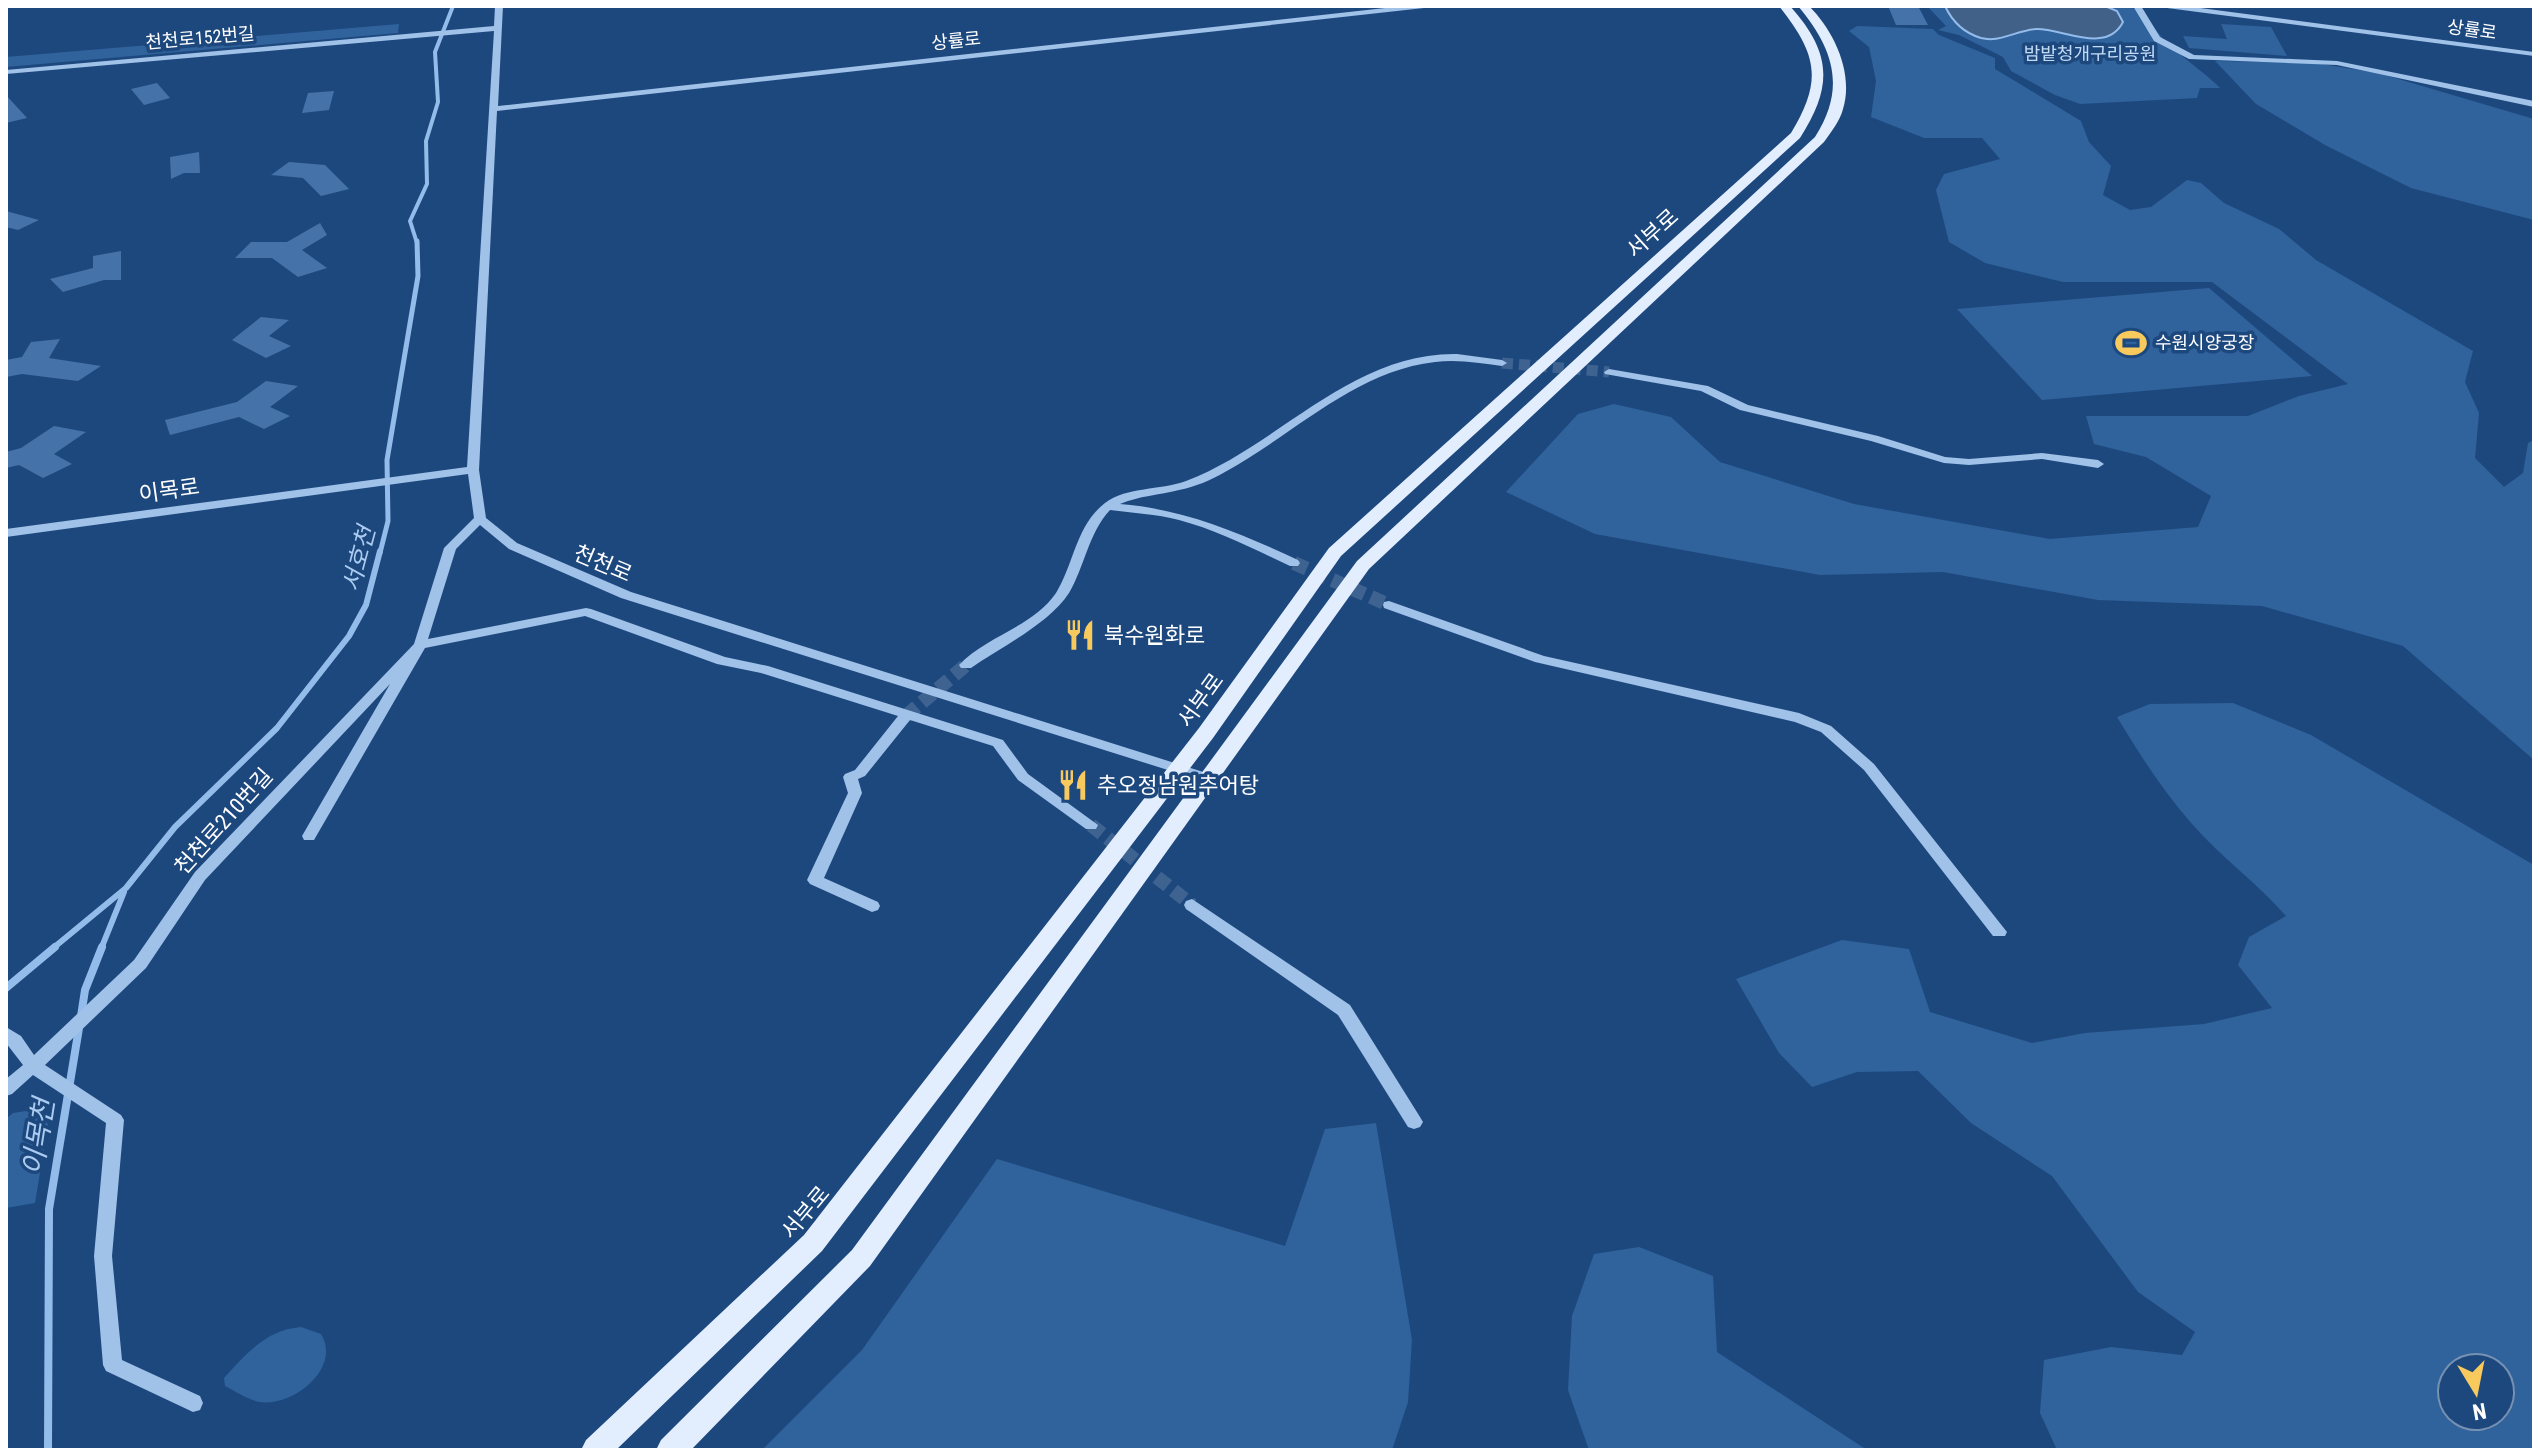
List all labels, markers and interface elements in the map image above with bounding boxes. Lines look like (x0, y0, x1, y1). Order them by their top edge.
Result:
street label: 상률로 (2446, 16, 2498, 43)
street label: 천천로152번길 (145, 22, 255, 53)
street label: 상률로 (930, 27, 982, 54)
park label: 밤밭청개구리공원 (2024, 43, 2156, 64)
street label: 서부로 (1621, 204, 1683, 263)
sports icon: 수원시양궁장 (2114, 326, 2148, 360)
place label: 수원시양궁장 (2155, 332, 2254, 353)
street label: 이목로 (137, 474, 201, 507)
water label: 서호천 (337, 521, 382, 595)
street label: 천천로 (570, 540, 636, 587)
restaurant icon: 북수원화로 (1063, 618, 1097, 652)
place label: 북수원화로 (1104, 623, 1205, 648)
street label: 서부로 (1172, 668, 1228, 732)
street label: 천천로210번길 (169, 763, 277, 879)
restaurant icon: 추오정남원추어탕 (1056, 768, 1090, 802)
place label: 추오정남원추어탕 (1097, 773, 1259, 798)
water label: 이목천 (16, 1093, 61, 1178)
street label: 서부로 (776, 1181, 834, 1244)
north arrow (2436, 1352, 2516, 1432)
text: N (2471, 1398, 2488, 1425)

